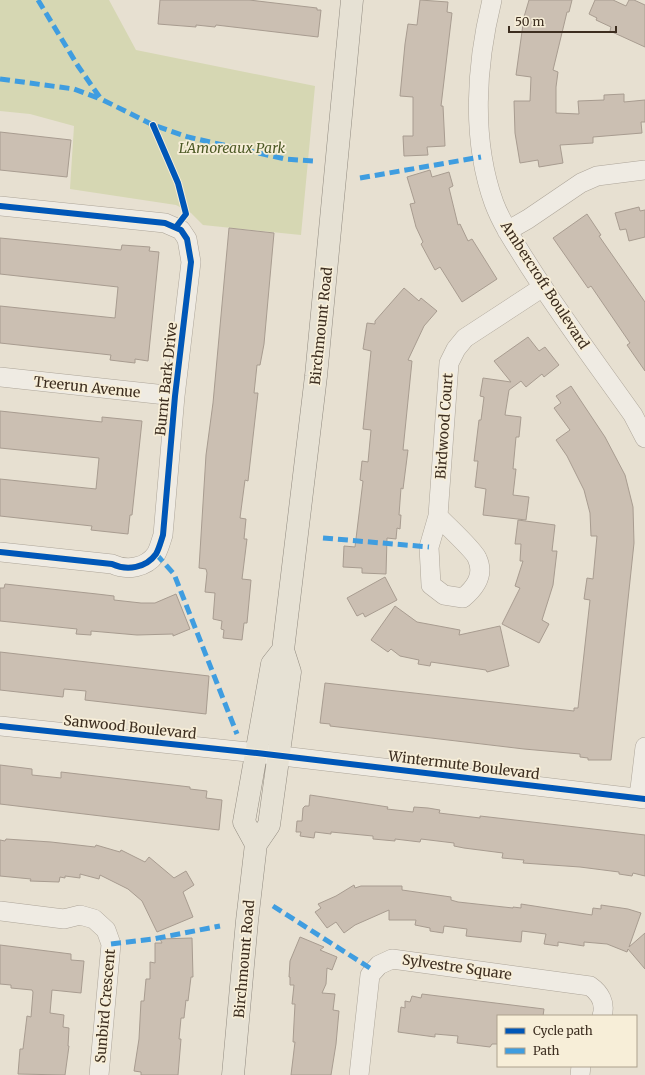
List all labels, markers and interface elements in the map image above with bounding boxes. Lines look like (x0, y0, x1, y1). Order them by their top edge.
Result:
scale bar (509, 8, 616, 34)
text: 50 m (515, 14, 544, 29)
park label: L'Amoreaux Park (179, 139, 286, 157)
street label: Ambercroft Boulevard (496, 217, 593, 353)
street label: Birchmount Road (306, 266, 336, 386)
street label: Burnt Bark Drive (151, 321, 181, 437)
street label: Treerun Avenue (33, 372, 141, 402)
street label: Birdwood Court (431, 372, 457, 480)
street label: Sanwood Boulevard (63, 711, 198, 743)
street label: Wintermute Boulevard (386, 747, 541, 783)
street label: Birchmount Road (230, 899, 258, 1019)
street label: Sunbird Crescent (91, 948, 119, 1064)
street label: Sylvestre Square (401, 950, 513, 984)
legend (497, 1015, 637, 1067)
text: Cycle path (533, 1023, 593, 1038)
text: Path (533, 1043, 559, 1058)

